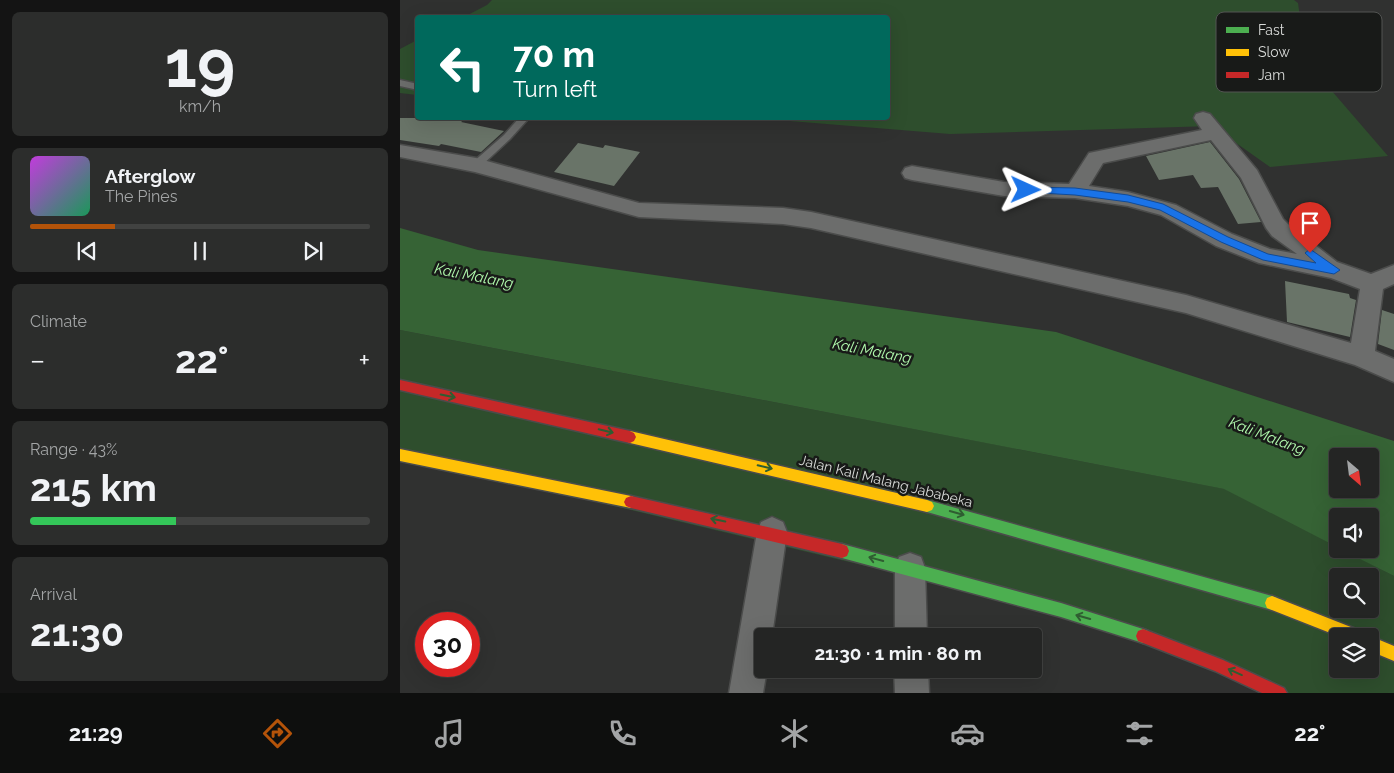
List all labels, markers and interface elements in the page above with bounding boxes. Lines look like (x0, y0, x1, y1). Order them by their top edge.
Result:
legend (1216, 12, 1382, 92)
text: Fast (1258, 22, 1285, 38)
text: 19 (165, 26, 235, 102)
text: 70 m (513, 34, 595, 75)
icon: left (430, 35, 495, 100)
text: Slow (1258, 44, 1290, 60)
text: Jam (1258, 67, 1285, 83)
text: Turn left (513, 76, 597, 102)
text: km/h (179, 97, 221, 116)
position arrow (999, 163, 1051, 215)
text: Afterglow (105, 165, 195, 187)
text: The Pines (105, 187, 177, 206)
pin (1289, 202, 1331, 253)
icon: arrive (1296, 209, 1324, 237)
icon: previous (73, 237, 101, 265)
icon: pause (186, 237, 214, 265)
icon: next (299, 237, 327, 265)
water label: Kali Malang (433, 260, 515, 293)
text: Climate (30, 312, 87, 331)
water label: Kali Malang (831, 335, 913, 368)
text: 22° (175, 337, 228, 382)
text: − (30, 344, 45, 377)
text: + (358, 344, 370, 377)
one-way arrow (439, 392, 455, 401)
water label: Kali Malang (1226, 413, 1308, 459)
one-way arrow (598, 427, 614, 436)
text: Range · 43% (30, 440, 118, 459)
north arrow (1329, 448, 1379, 498)
map controls (1329, 448, 1379, 678)
street label: Jalan Kali Malang Jababeka (798, 452, 974, 510)
one-way arrow (756, 463, 772, 472)
text: 215 km (30, 465, 157, 510)
button: sound (1329, 508, 1379, 558)
one-way arrow (948, 509, 964, 519)
one-way arrow (710, 515, 726, 525)
one-way arrow (868, 554, 884, 563)
button: search (1329, 568, 1379, 618)
text: Arrival (30, 585, 77, 604)
text: 21:30 (30, 610, 124, 655)
one-way arrow (1075, 611, 1091, 621)
speed limit sign: 30 (415, 612, 480, 677)
button: layers (1329, 628, 1379, 678)
text: 21:30 · 1 min · 80 m (814, 642, 982, 664)
one-way arrow (1228, 666, 1243, 676)
icon: directions (260, 716, 295, 751)
icon: music (432, 716, 467, 751)
icon: phone (605, 716, 640, 751)
icon: climate (777, 716, 812, 751)
icon: car (950, 716, 985, 751)
icon: filters (1122, 716, 1157, 751)
text: 21:29 (69, 720, 123, 746)
text: 22° (1294, 720, 1325, 746)

